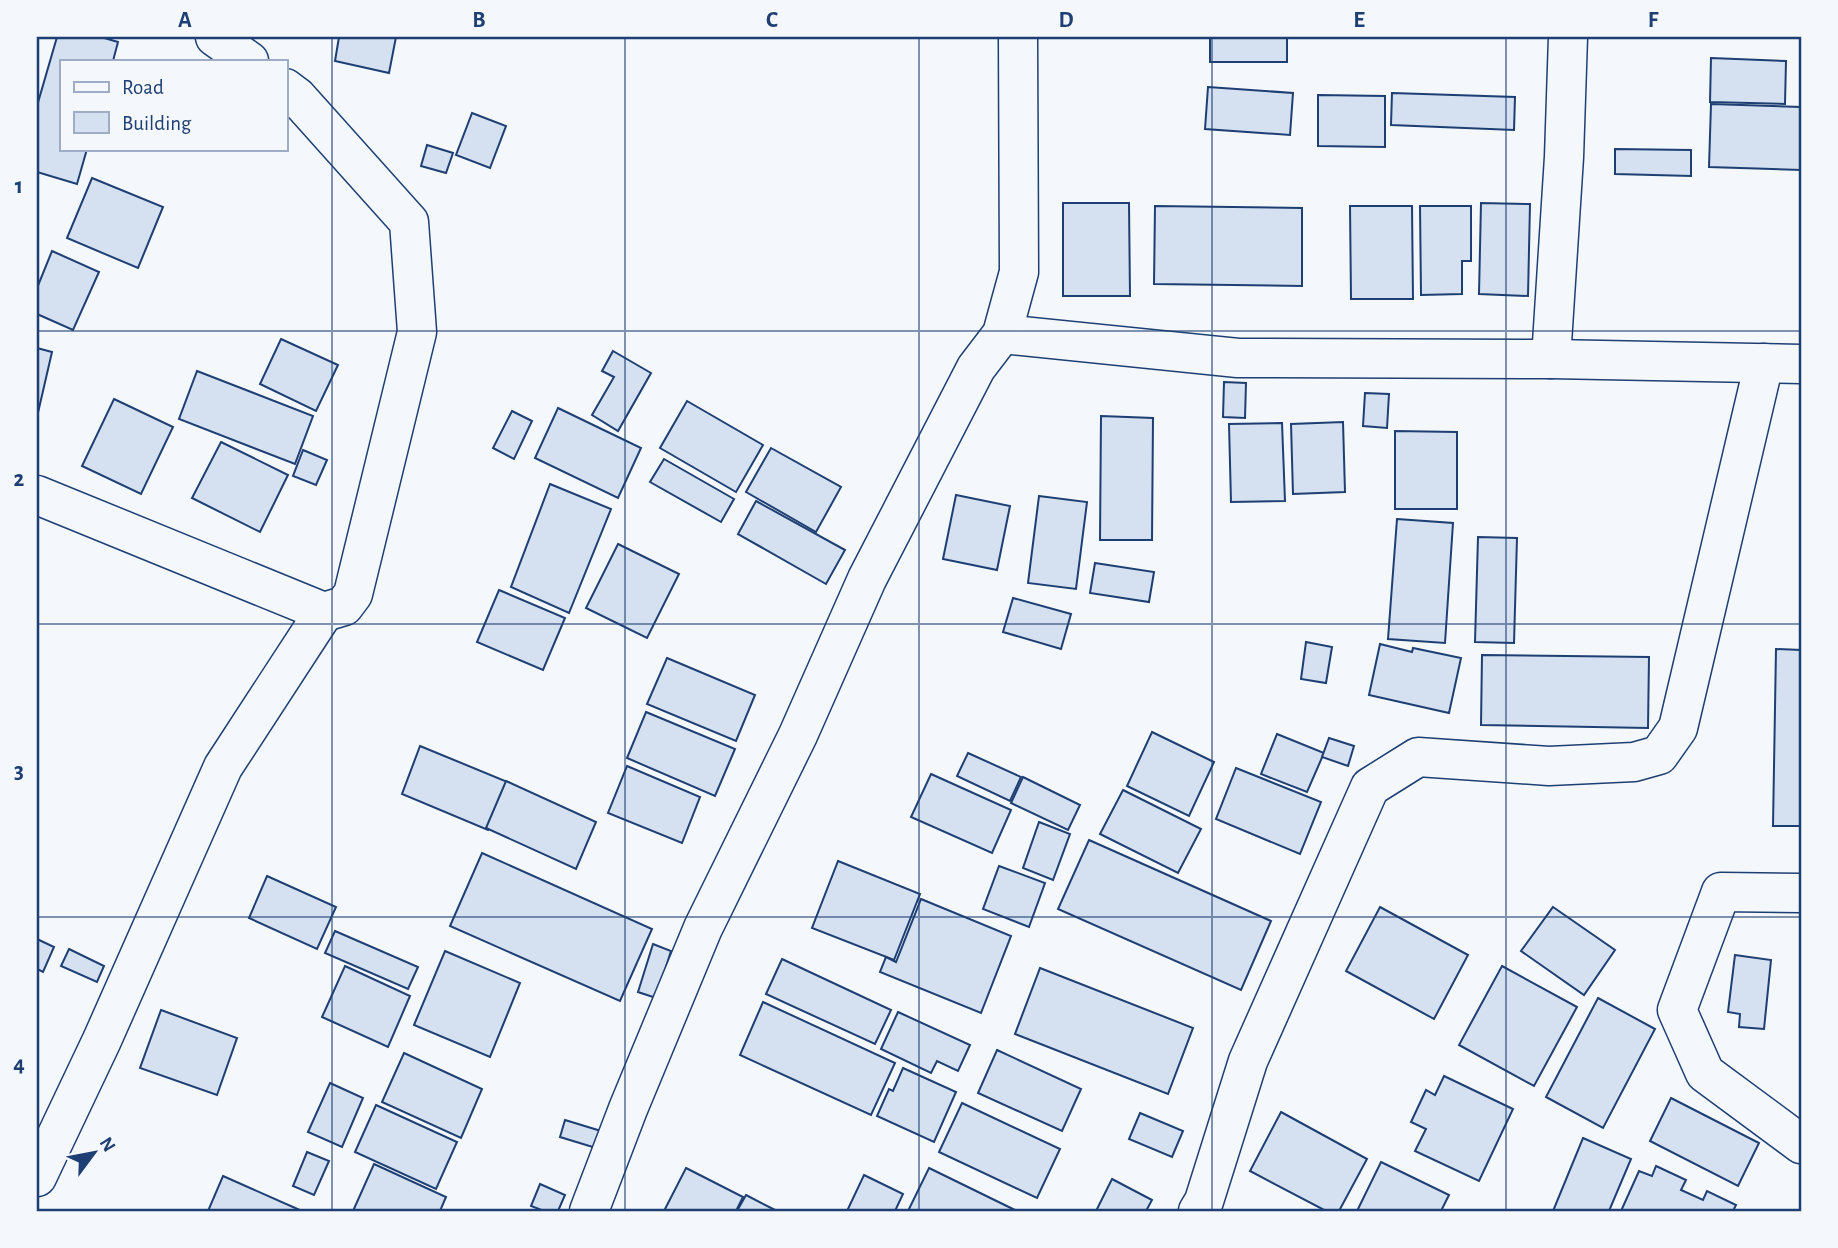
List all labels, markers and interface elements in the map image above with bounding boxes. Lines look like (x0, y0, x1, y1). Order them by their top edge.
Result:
text: A (178, 9, 192, 32)
text: B (472, 9, 486, 32)
text: C (766, 9, 778, 32)
text: D (1058, 9, 1074, 32)
text: E (1353, 9, 1365, 32)
text: F (1648, 9, 1659, 32)
legend (60, 60, 287, 150)
text: Road (122, 77, 164, 98)
text: Building (122, 113, 192, 134)
text: 1 (15, 175, 23, 198)
text: 2 (14, 468, 25, 491)
text: 3 (14, 760, 24, 783)
text: 4 (13, 1053, 25, 1076)
north arrow (60, 1118, 130, 1188)
text: N (96, 1134, 119, 1155)

